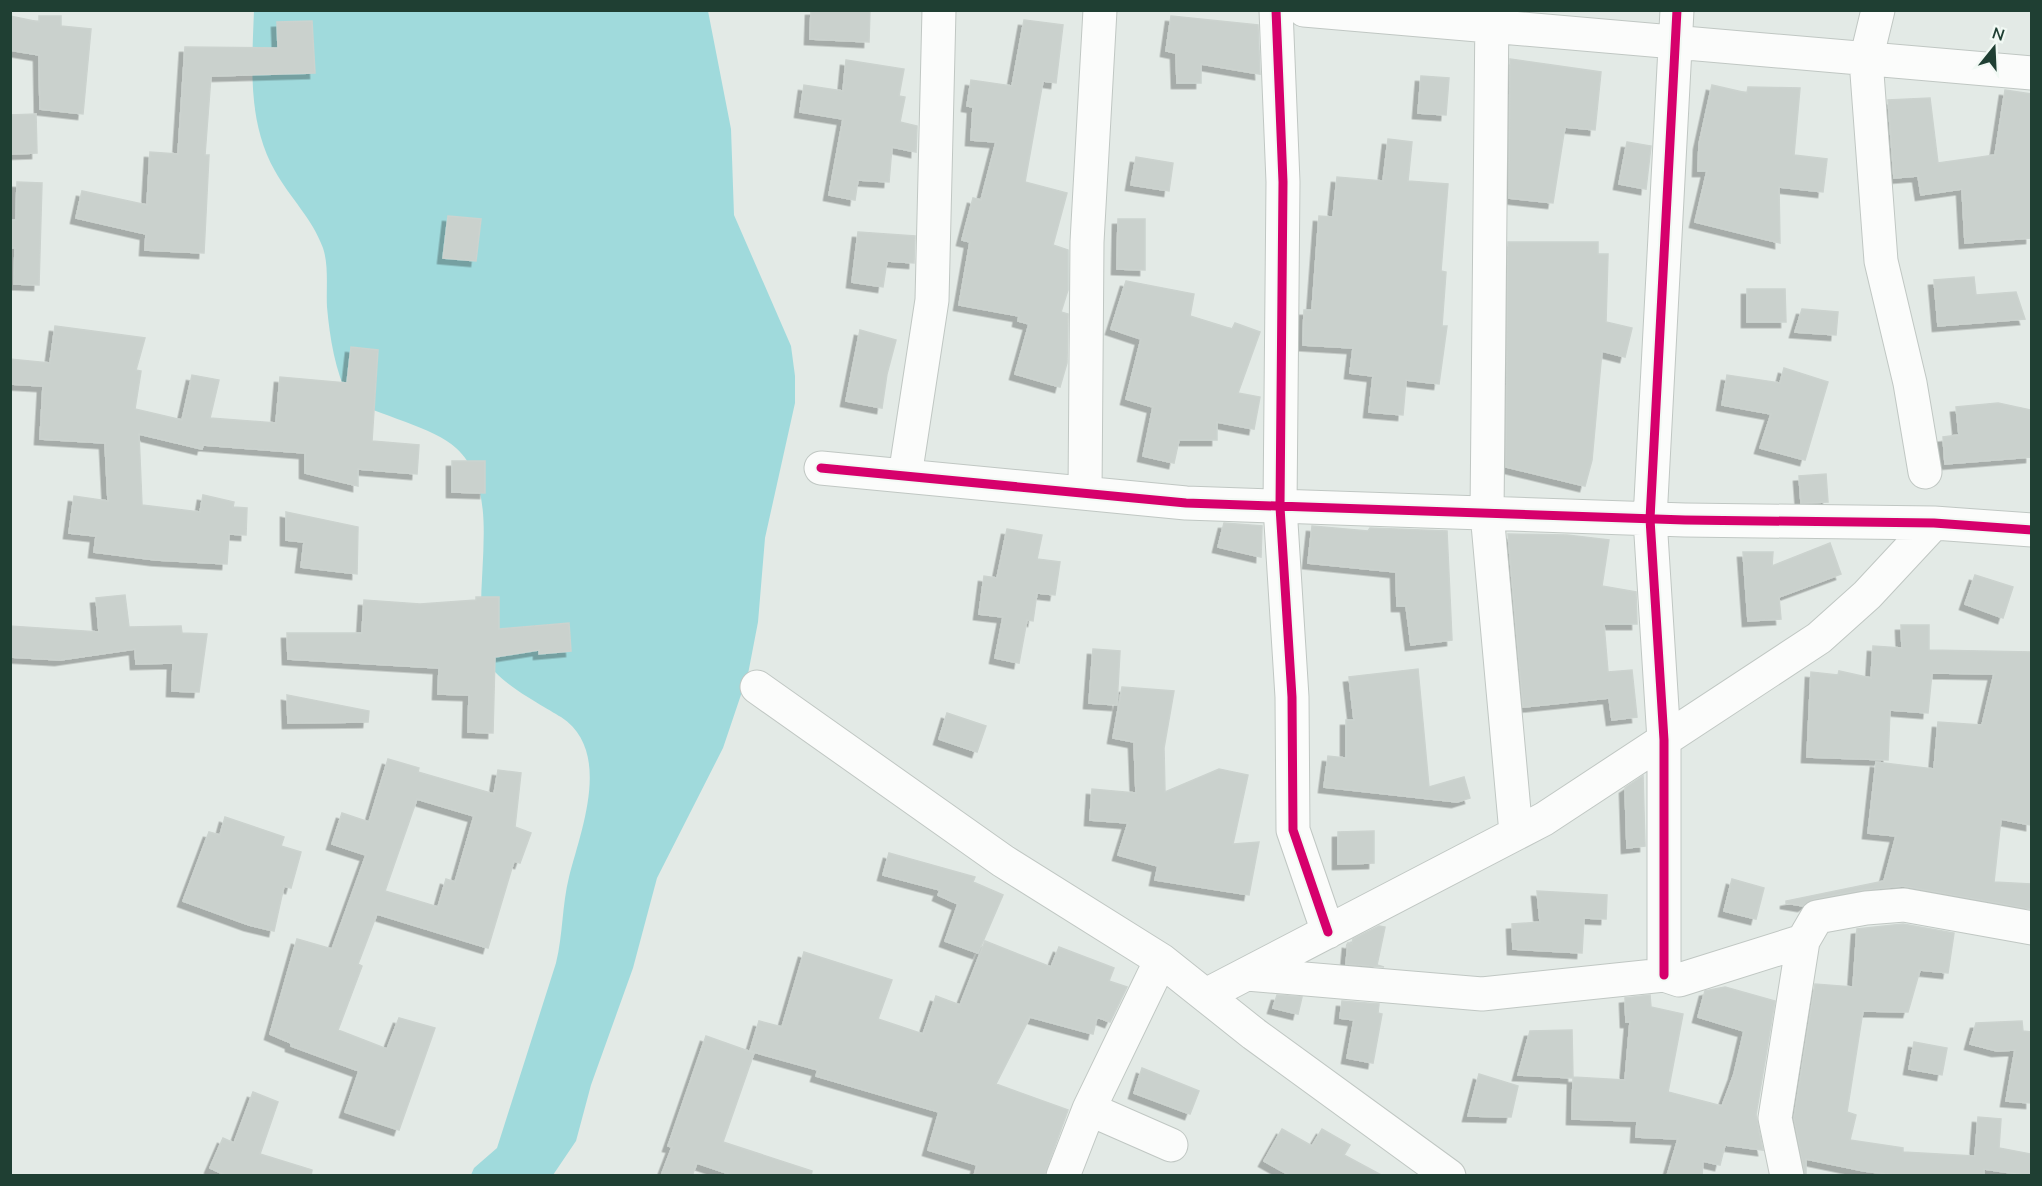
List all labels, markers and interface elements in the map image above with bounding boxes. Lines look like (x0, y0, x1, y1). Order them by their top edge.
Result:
north arrow (1964, 18, 2024, 78)
text: N (1989, 22, 2007, 47)

